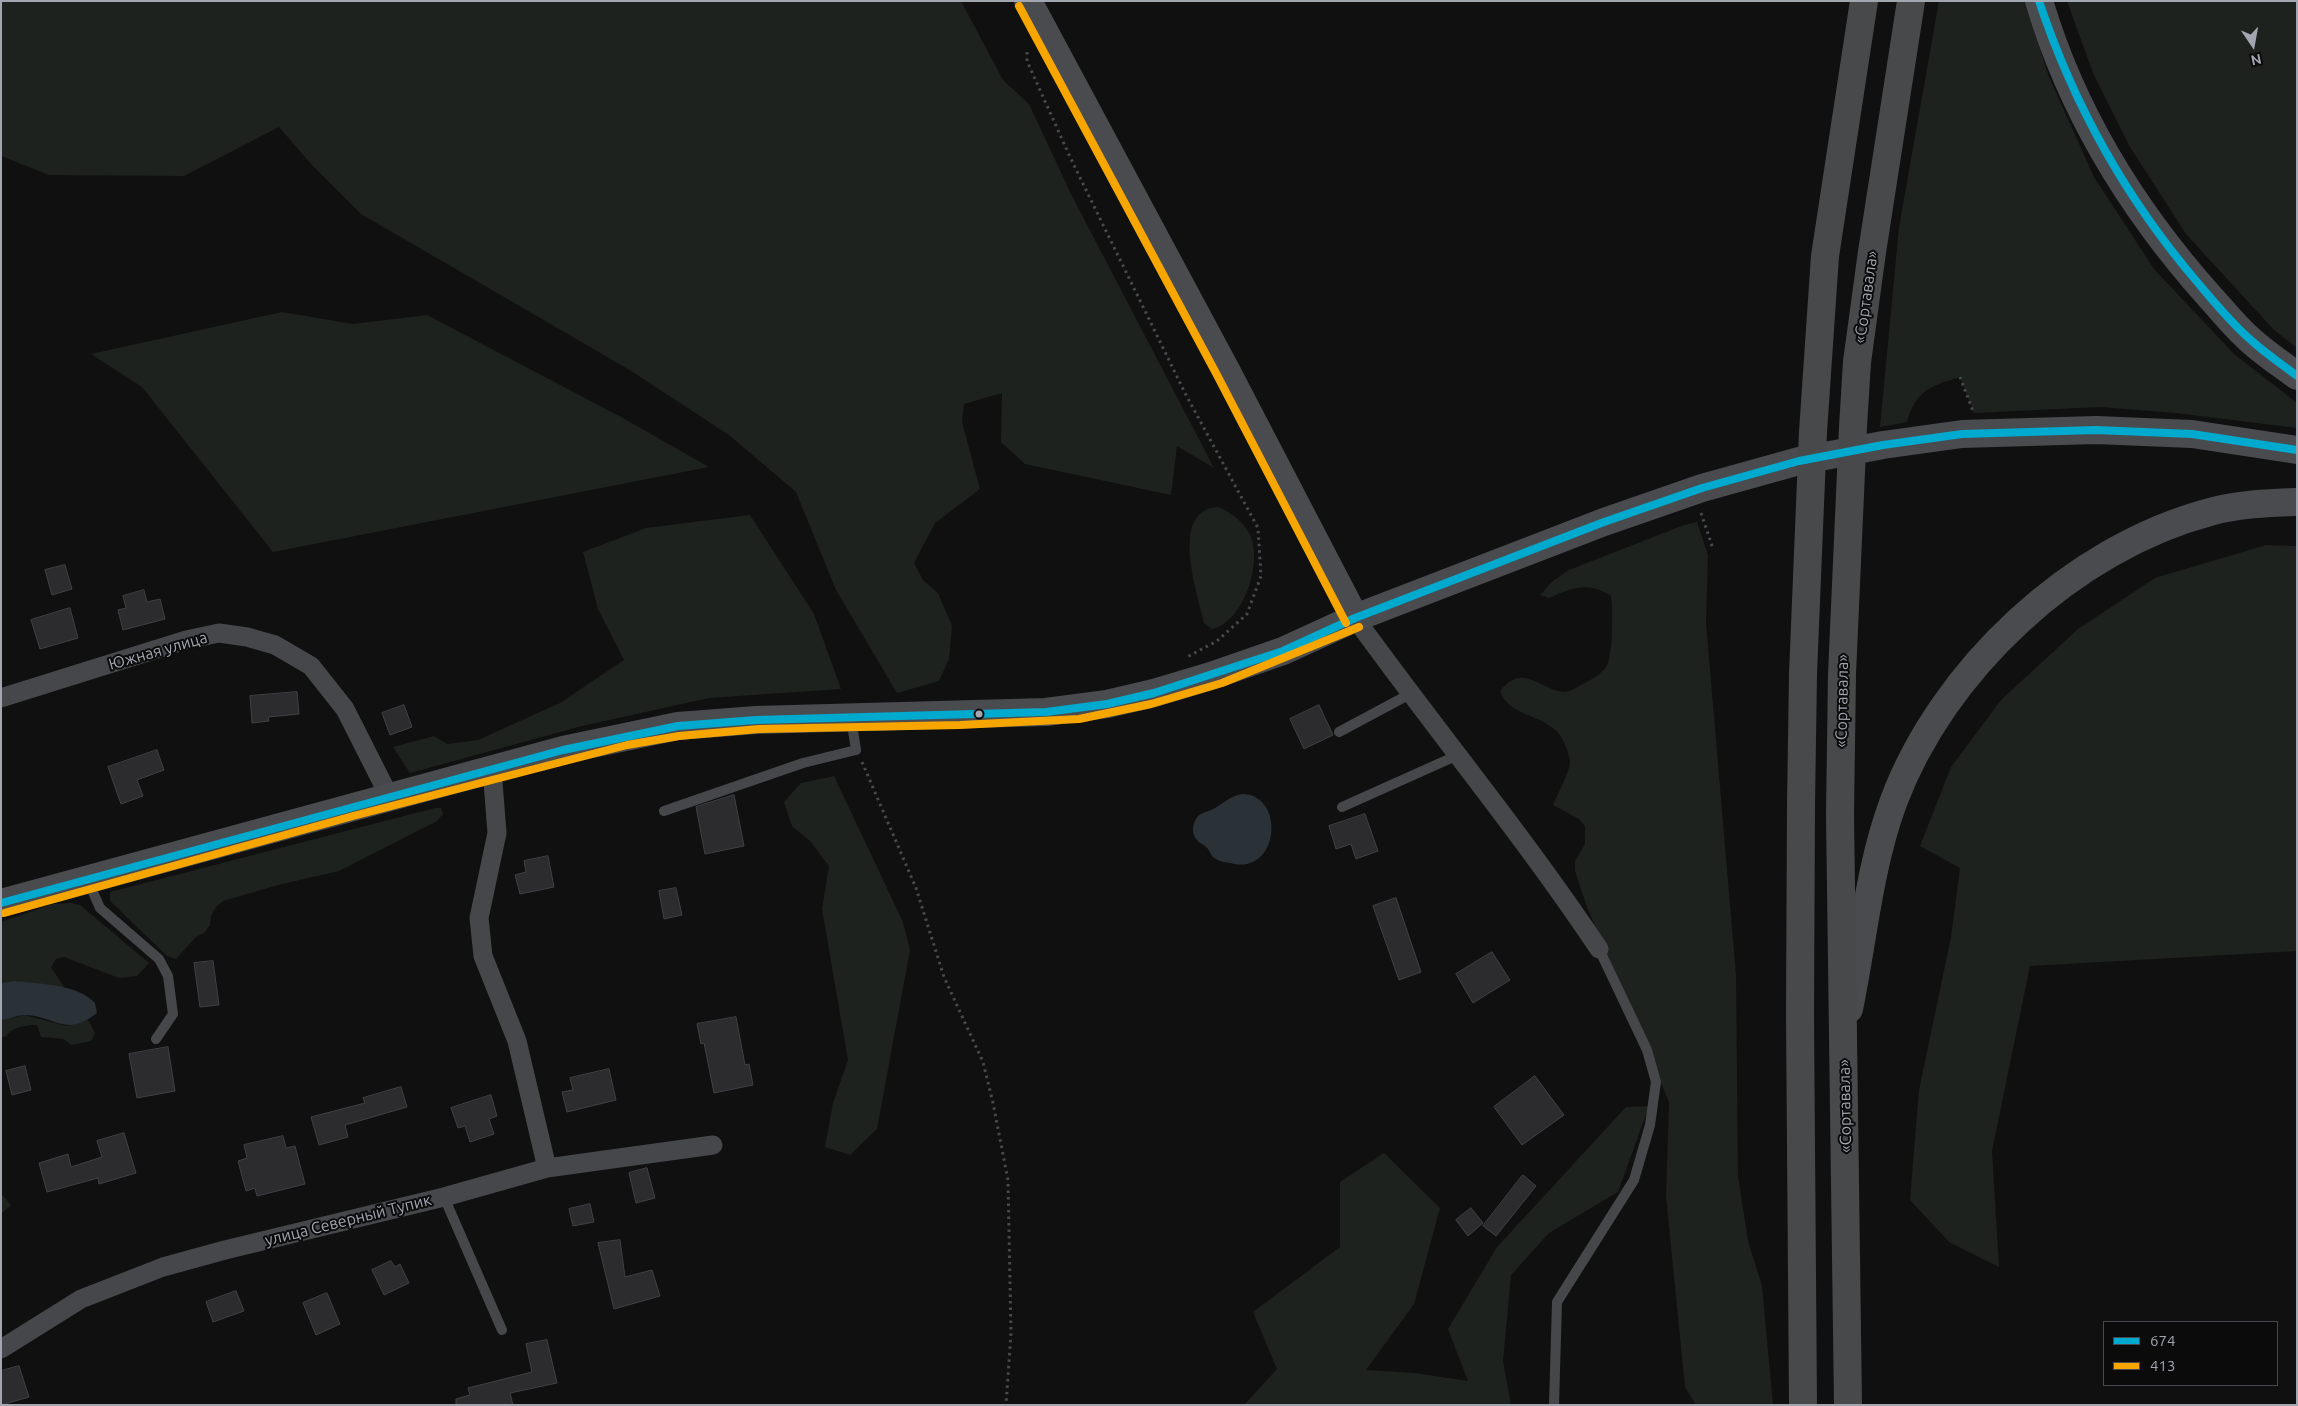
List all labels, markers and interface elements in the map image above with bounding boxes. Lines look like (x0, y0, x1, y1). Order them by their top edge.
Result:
north arrow (2228, 20, 2278, 70)
text: N (2249, 51, 2263, 69)
street label: «Сортавала» (1850, 249, 1882, 345)
street label: Южная улица (106, 628, 210, 674)
street label: «Сортавала» (1832, 654, 1852, 748)
unlabelled marker (974, 709, 984, 719)
street label: «Сортавала» (1835, 1059, 1855, 1153)
street label: улица Северный Тупик (263, 1190, 433, 1250)
legend (2103, 1321, 2278, 1386)
text: 674 (2150, 1332, 2175, 1349)
text: 413 (2150, 1357, 2175, 1374)

